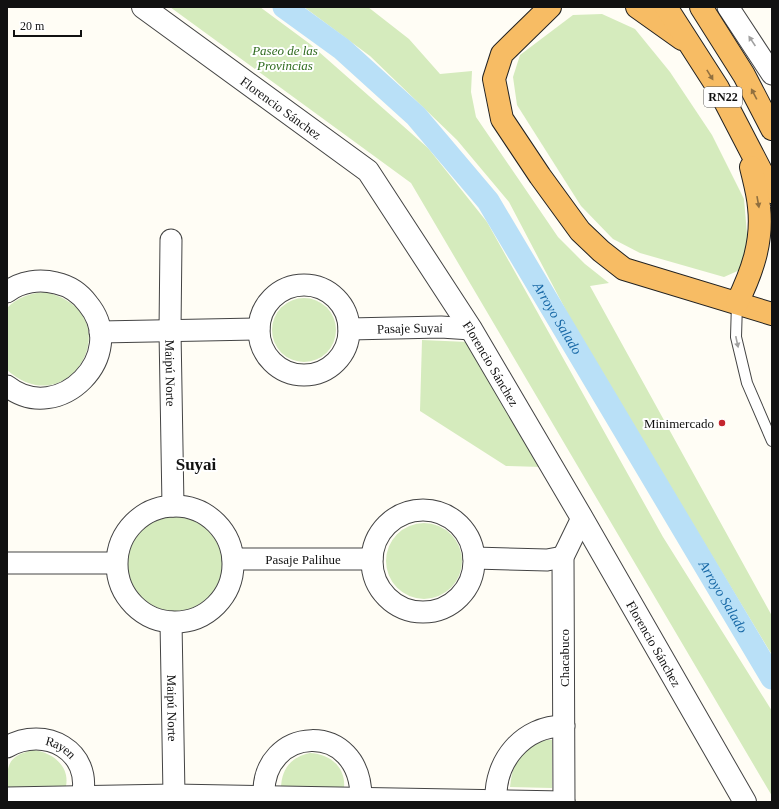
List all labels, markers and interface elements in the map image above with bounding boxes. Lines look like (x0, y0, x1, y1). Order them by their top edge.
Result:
scale bar (14, 12, 81, 38)
text: 20 m (20, 19, 45, 33)
one-way arrow (748, 35, 755, 47)
park label: Paseo de las Provincias (251, 43, 318, 73)
one-way arrow (706, 70, 714, 80)
street label: Florencio Sánchez (237, 74, 324, 143)
road number: RN22 (704, 87, 742, 107)
one-way arrow (750, 88, 757, 100)
one-way arrow (755, 196, 761, 208)
water label: Arroyo Salado (529, 279, 585, 357)
street label: Florencio Sánchez (460, 318, 522, 409)
street label: Pasaje Suyai (377, 320, 444, 336)
one-way arrow (735, 336, 741, 348)
street label: Maipú Norte (162, 339, 178, 407)
place label: Minimercado (644, 416, 714, 431)
marker: Minimercado (717, 418, 727, 428)
district label: Suyai (176, 455, 217, 474)
street label: Pasaje Palihue (265, 552, 341, 567)
water label: Arroyo Salado (695, 557, 750, 636)
street label: Florencio Sánchez (623, 598, 684, 690)
street label: Chacabuco (557, 629, 572, 687)
street label: Maipú Norte (164, 674, 180, 742)
street label: Rayen (44, 733, 80, 762)

